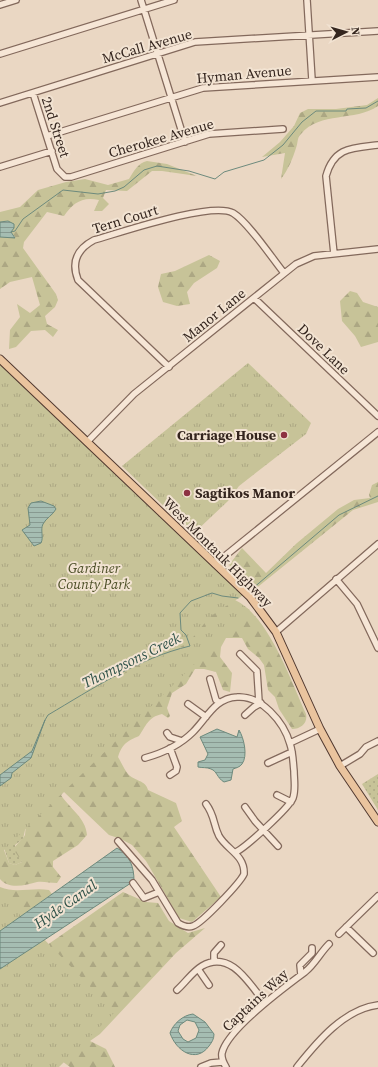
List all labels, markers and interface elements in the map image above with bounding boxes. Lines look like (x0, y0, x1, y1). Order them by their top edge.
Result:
north arrow (326, 12, 366, 52)
street label: McCall Avenue (100, 24, 194, 68)
text: N (348, 26, 363, 36)
street label: Hyman Avenue (196, 60, 292, 88)
street label: 2nd Street (37, 94, 75, 160)
street label: Cherokee Avenue (106, 113, 216, 163)
street label: Tern Court (90, 199, 161, 238)
street label: Manor Lane (178, 283, 250, 347)
street label: Dove Lane (293, 319, 355, 379)
place label: Carriage House (177, 425, 276, 445)
marker: Carriage House (279, 430, 289, 440)
place label: Sagtikos Manor (195, 483, 296, 503)
marker: Sagtikos Manor (182, 488, 192, 498)
street label: West Montauk Highway (159, 493, 278, 612)
park label: Gardiner County Park (58, 558, 131, 594)
water label: Thompsons Creek (78, 627, 185, 693)
water label: Hyde Canal (28, 874, 101, 934)
street label: Captains Way (218, 964, 293, 1036)

